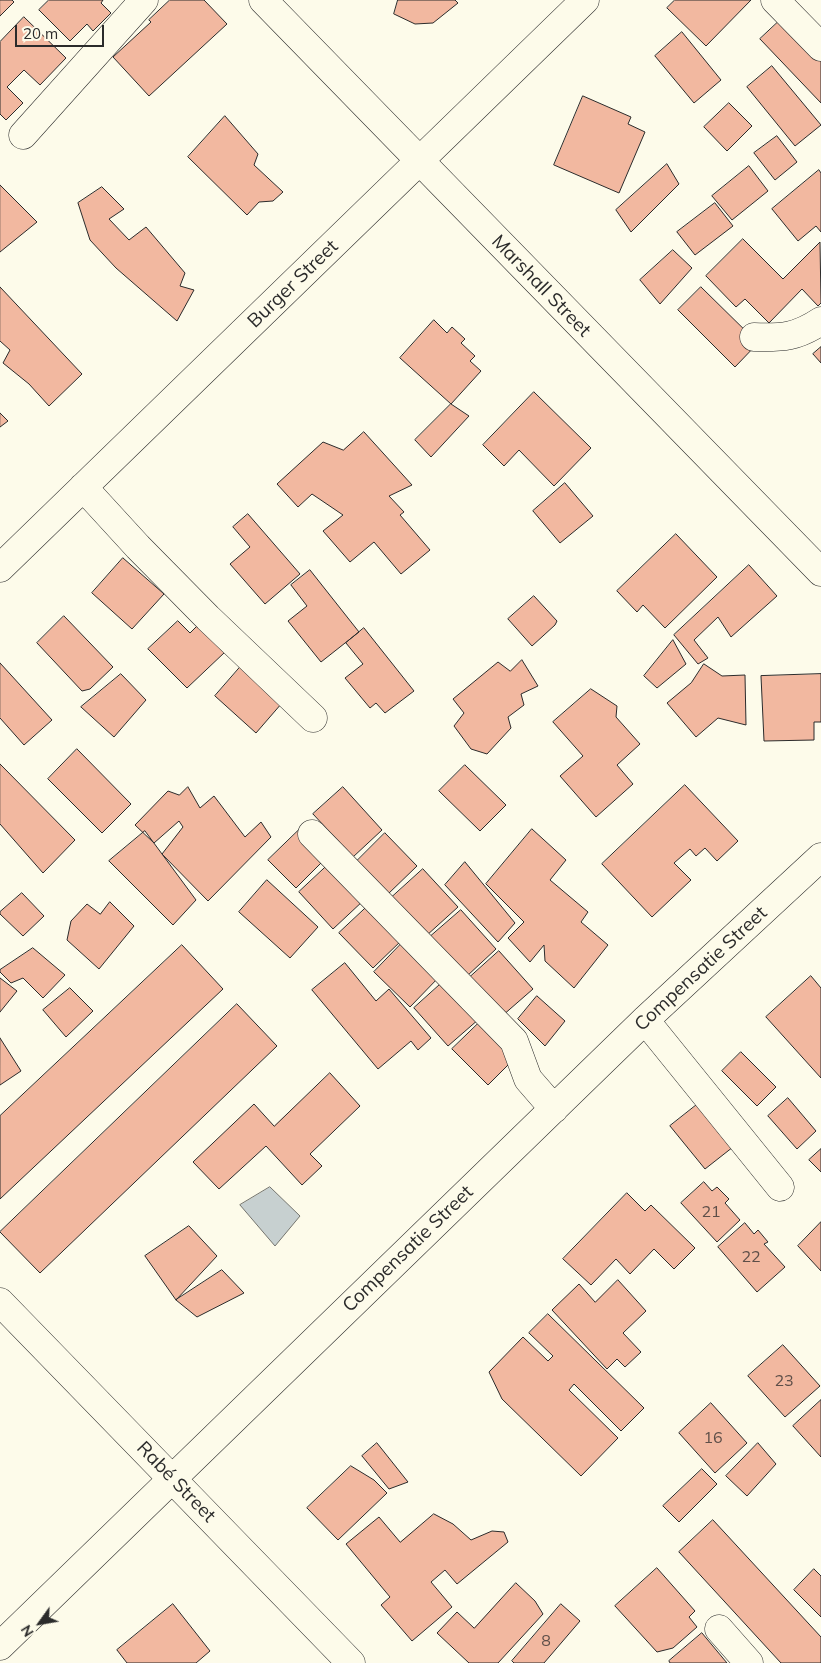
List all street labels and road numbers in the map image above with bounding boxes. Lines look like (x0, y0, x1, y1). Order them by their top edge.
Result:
street label: Marshall Street (487, 230, 595, 342)
street label: Burger Street (243, 235, 343, 333)
street label: Compensatie Street (630, 902, 772, 1036)
street label: Compensatie Street (338, 1181, 478, 1317)
street label: Rabé Street (132, 1437, 220, 1527)

